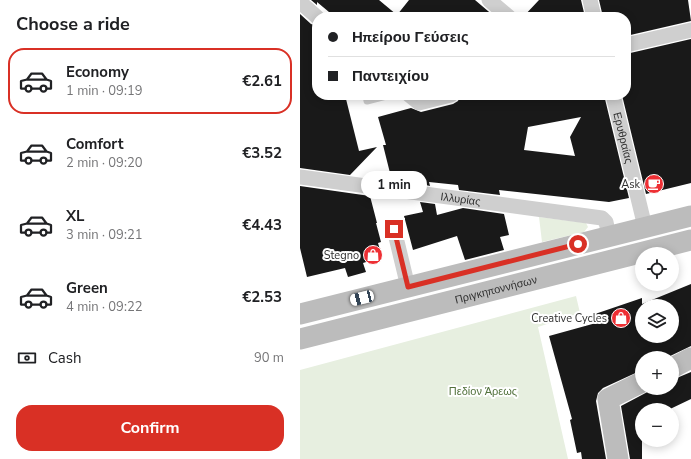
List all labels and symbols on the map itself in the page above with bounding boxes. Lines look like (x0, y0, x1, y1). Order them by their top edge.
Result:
street label: Ερυθραίας (609, 111, 636, 165)
callout: 1 min (361, 171, 427, 199)
cafe icon: Ask (643, 173, 665, 195)
place label: Ask (621, 177, 640, 192)
street label: Ιλλυρίας (440, 189, 481, 209)
route end (385, 220, 403, 238)
route start (569, 235, 587, 253)
shop icon: Stegno (362, 244, 384, 266)
place label: Stegno (324, 248, 359, 263)
street label: Πριγκηποννήσων (453, 272, 539, 308)
car (349, 289, 375, 307)
shop icon: Creative Cycles (610, 307, 632, 329)
place label: Creative Cycles (531, 311, 607, 326)
park label: Πεδίον Άρεως (449, 384, 517, 399)

